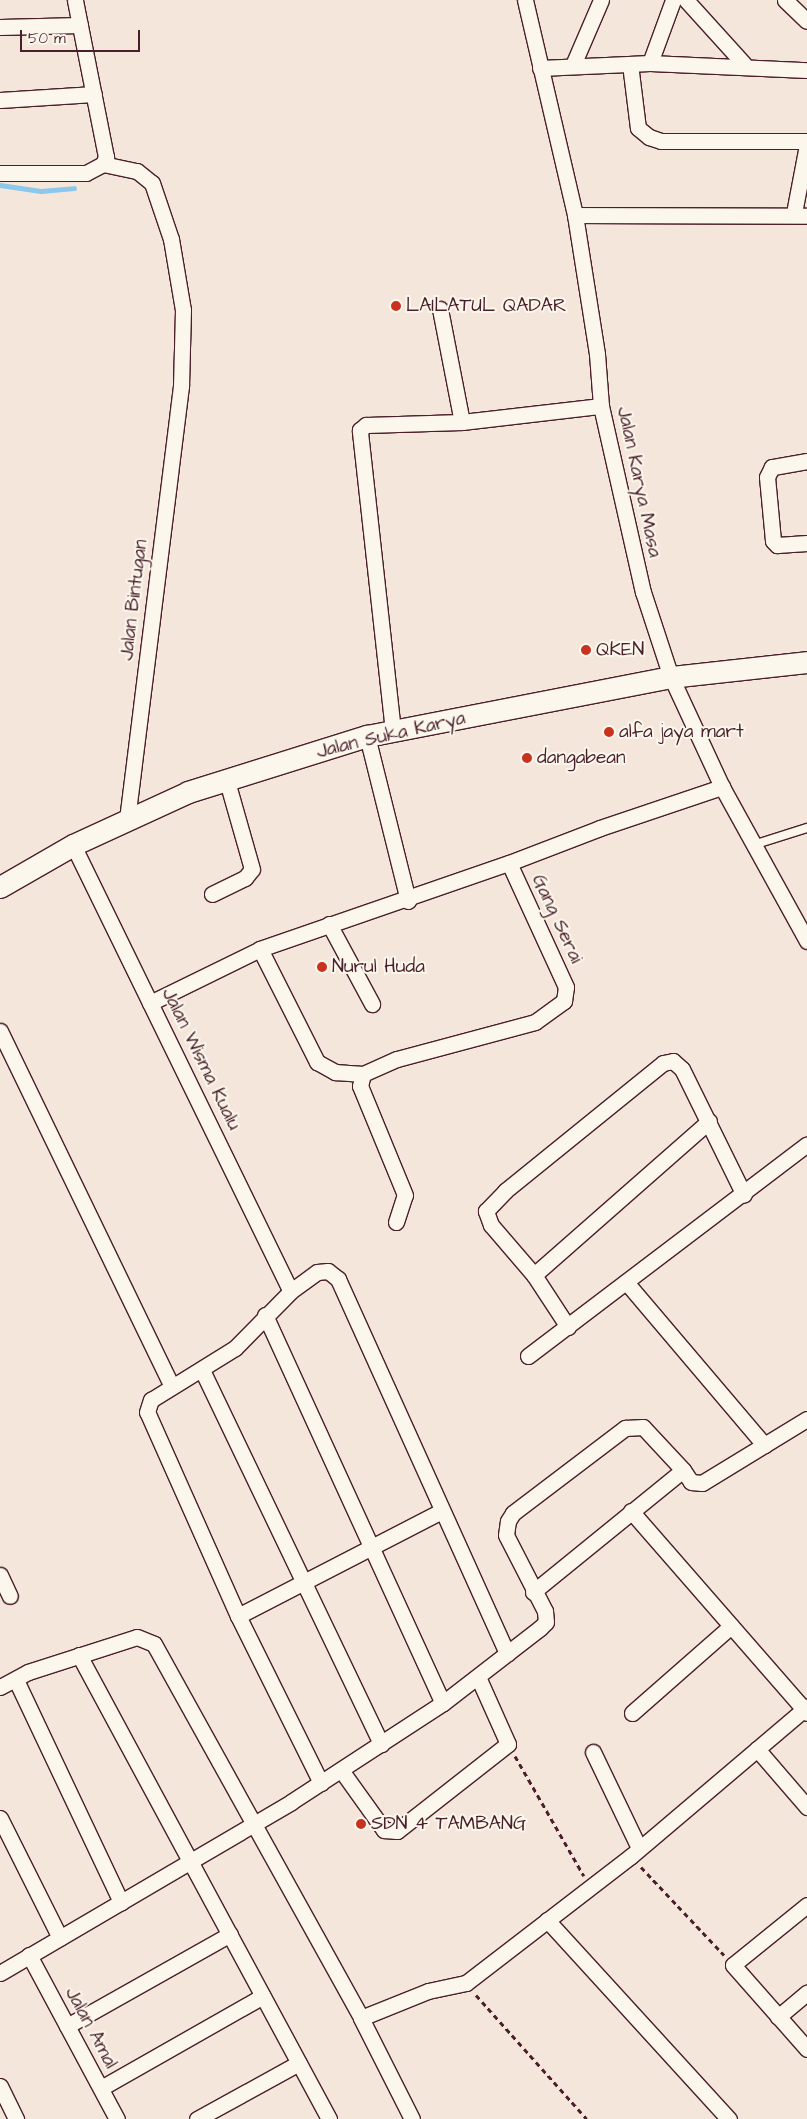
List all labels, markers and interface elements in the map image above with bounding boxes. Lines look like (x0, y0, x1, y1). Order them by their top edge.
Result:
scale bar (22, 20, 142, 52)
text: 50 m (28, 28, 66, 49)
place label: LAILATUL QADAR (406, 295, 567, 317)
marker: LAILATUL QADAR (390, 300, 402, 312)
street label: Jalan Karya Masa (612, 405, 666, 559)
street label: Jalan Bintugan (115, 538, 153, 662)
place label: QKEN (596, 639, 644, 661)
marker: QKEN (580, 644, 592, 656)
street label: Jalan Suka Karya (314, 707, 468, 763)
place label: alfa jaya mart (619, 721, 744, 743)
marker: alfa jaya mart (603, 726, 615, 738)
place label: dangabean (537, 747, 625, 769)
marker: dangabean (521, 752, 533, 764)
street label: Gang Serai (527, 871, 587, 967)
place label: Nurul Huda (332, 956, 425, 978)
marker: Nurul Huda (316, 961, 328, 973)
street label: Jalan Wisma Kualu (157, 984, 245, 1134)
place label: SDN 4 TAMBANG (371, 1813, 526, 1835)
marker: SDN 4 TAMBANG (355, 1818, 367, 1830)
street label: Jalan Amal (60, 1983, 122, 2073)

